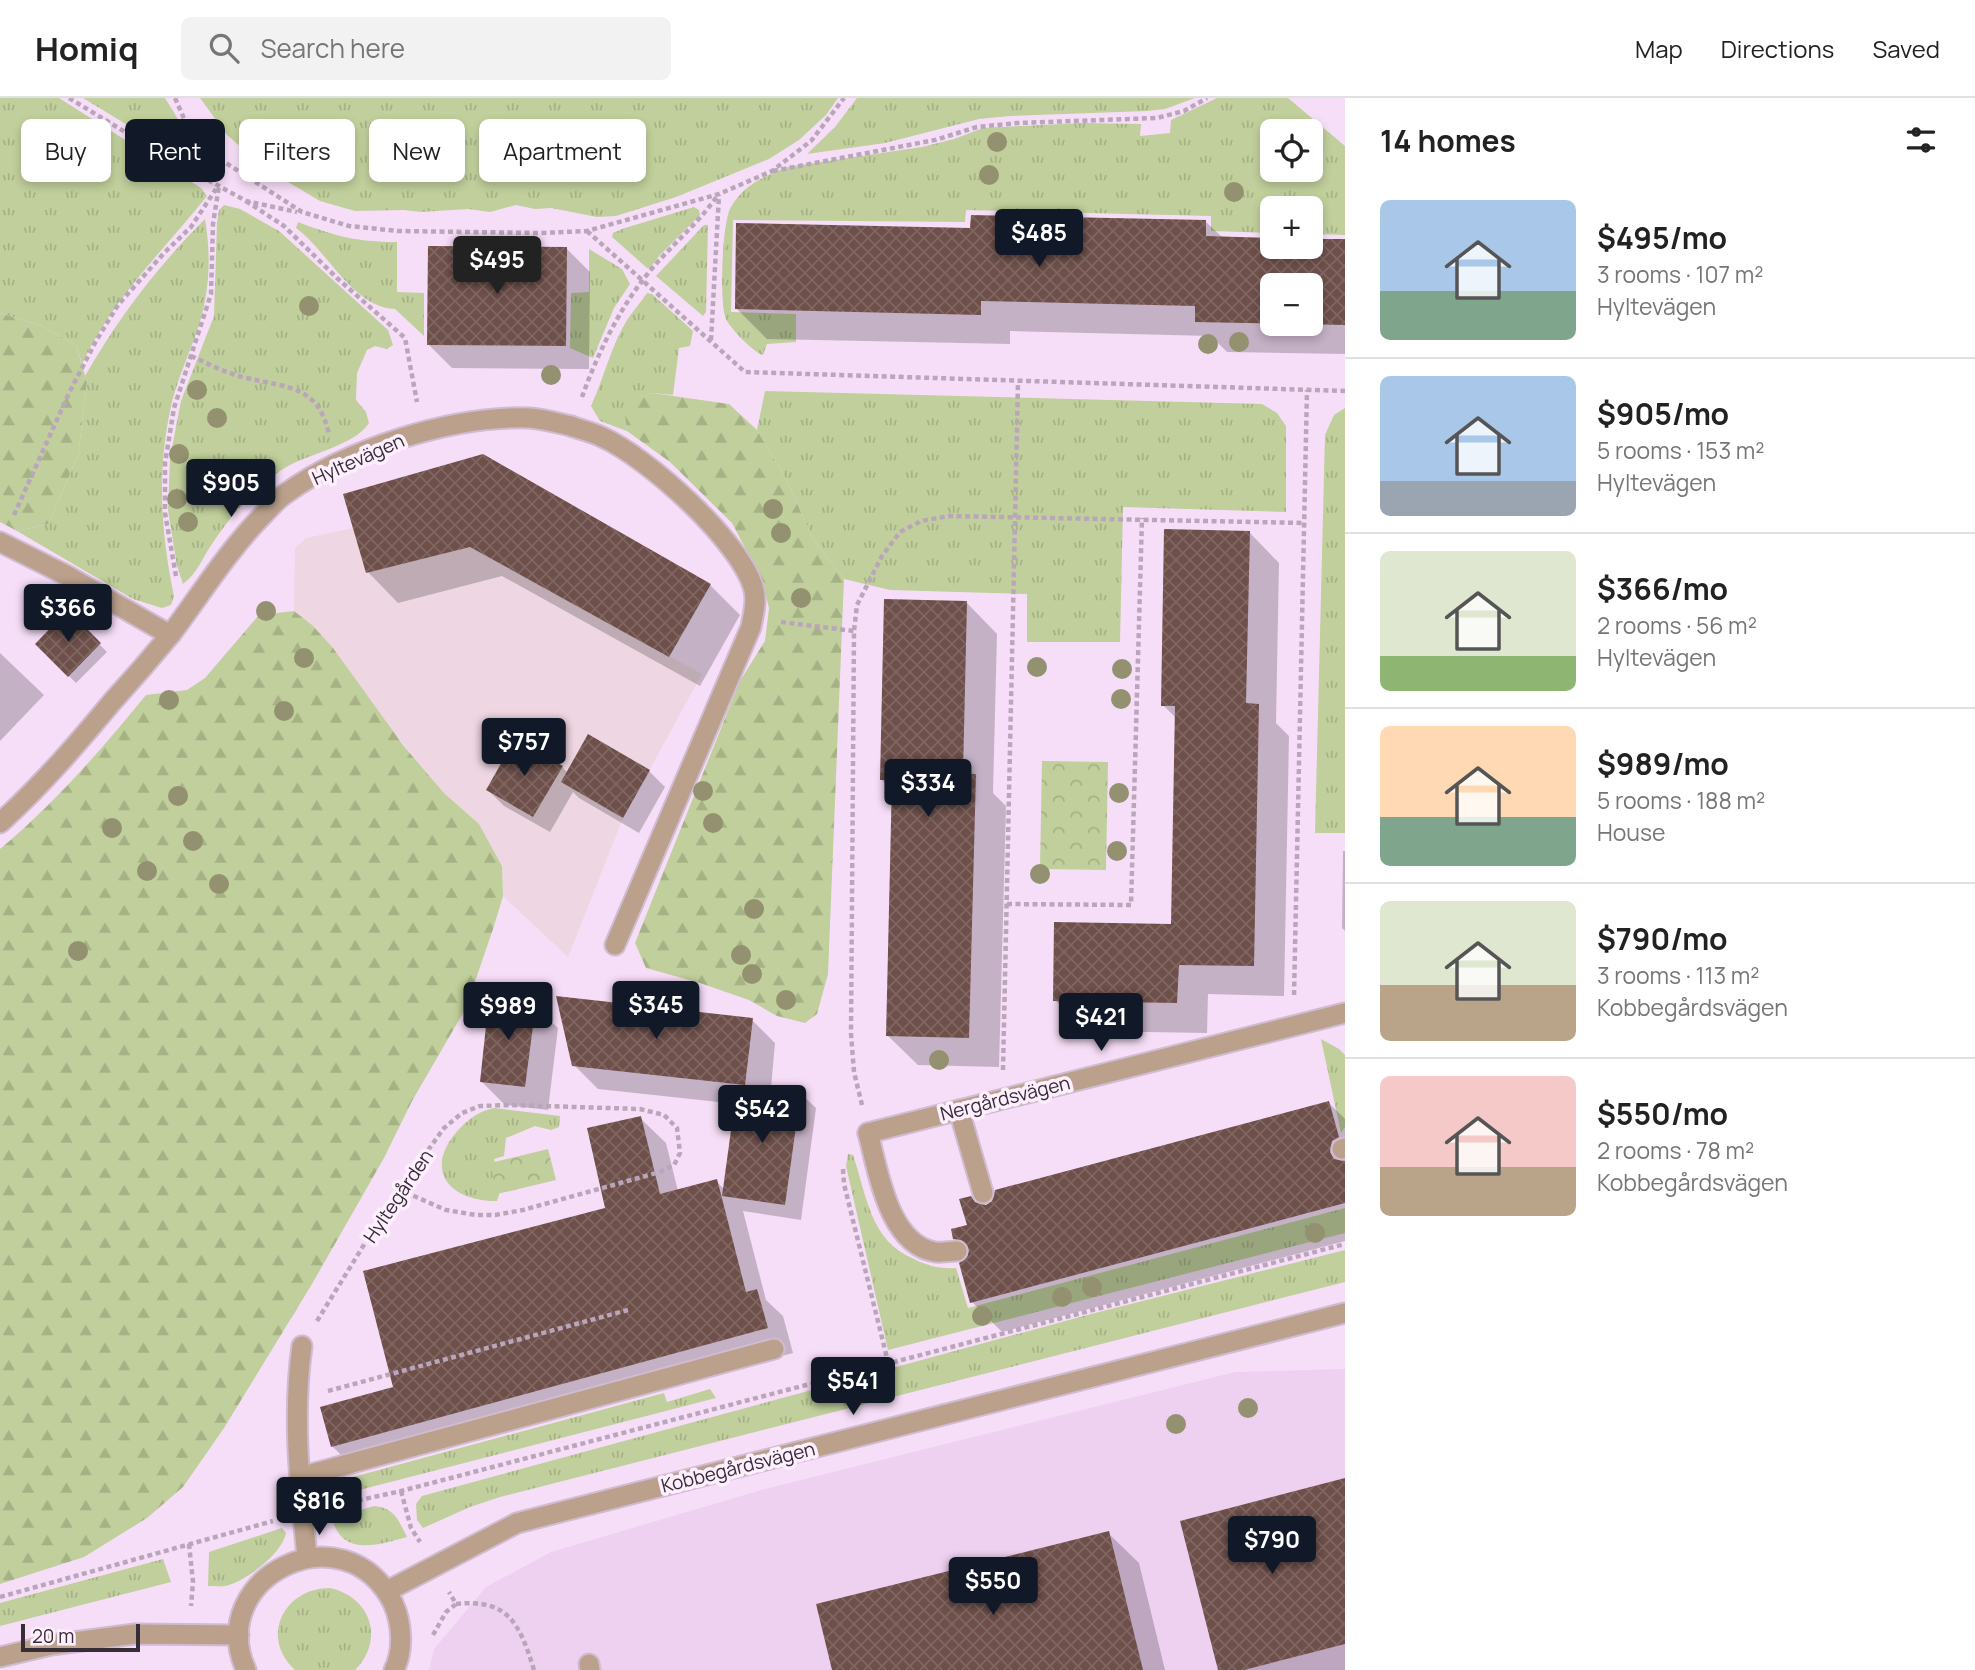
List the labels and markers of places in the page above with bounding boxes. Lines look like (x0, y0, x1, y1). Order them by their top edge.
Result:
pin: $485 (998, 209, 1080, 269)
pin: $495 (456, 236, 538, 296)
pin: $905 (190, 460, 272, 519)
pin: $366 (27, 584, 109, 644)
pin: $757 (483, 718, 565, 778)
pin: $334 (887, 760, 969, 819)
pin: $989 (467, 982, 549, 1042)
pin: $345 (615, 982, 697, 1041)
pin: $421 (1060, 993, 1142, 1053)
pin: $542 (721, 1086, 803, 1145)
pin: $541 (812, 1358, 894, 1417)
pin: $816 (278, 1478, 360, 1537)
pin: $790 (1231, 1516, 1313, 1576)
pin: $550 (952, 1558, 1034, 1617)

